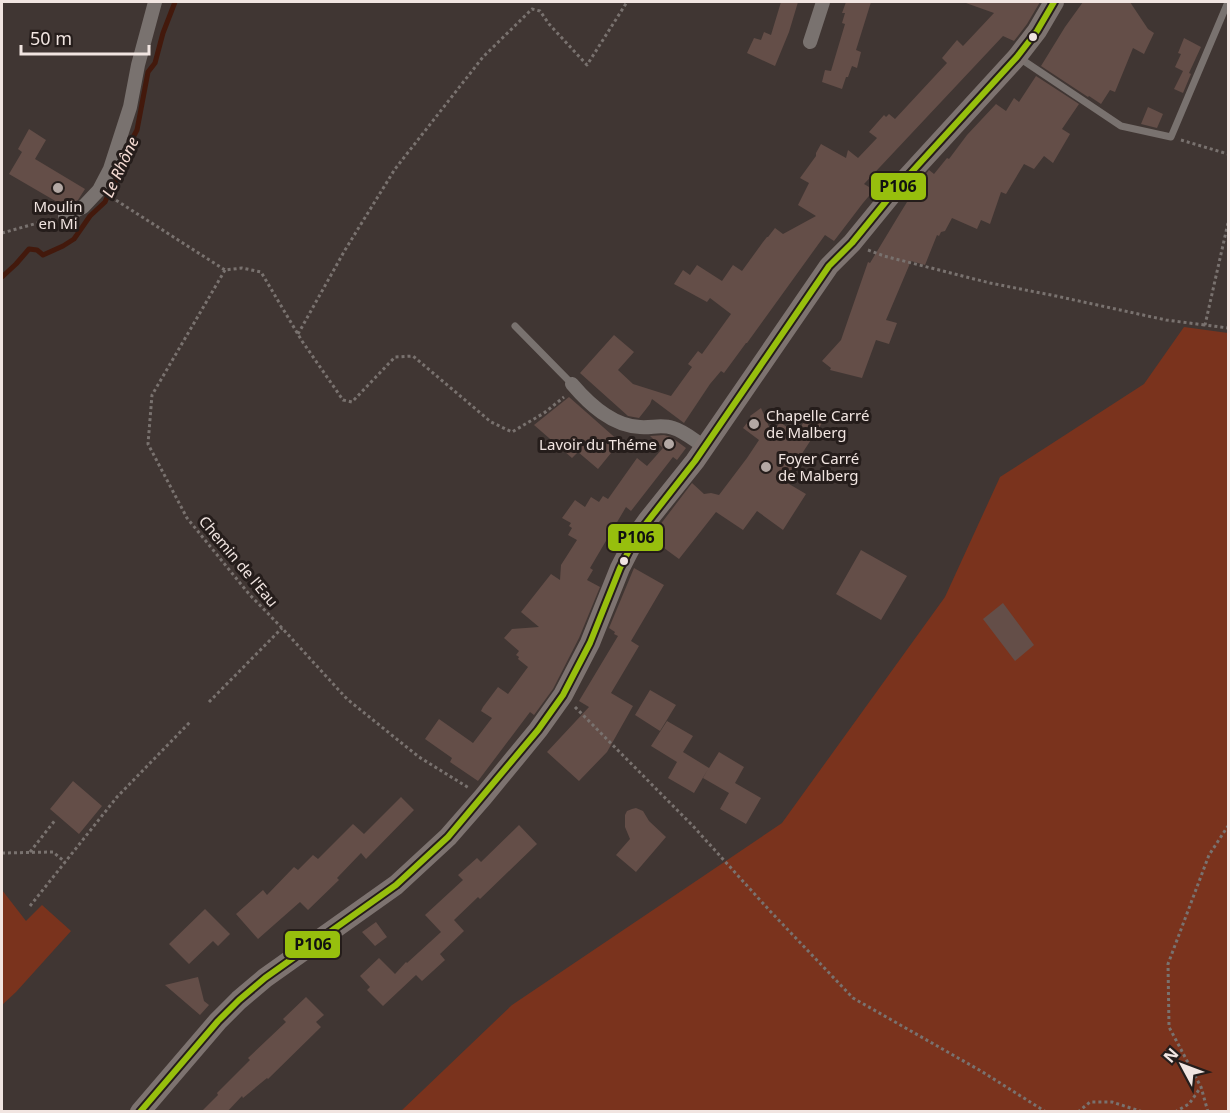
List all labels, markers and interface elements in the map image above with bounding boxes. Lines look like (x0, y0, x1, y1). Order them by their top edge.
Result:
scale bar (21, 18, 148, 56)
text: 50 m (30, 26, 72, 50)
unlabelled marker (1027, 31, 1039, 43)
water label: Le Rhône (96, 133, 144, 201)
line badge: P106 (870, 172, 927, 201)
text: P106 (879, 175, 917, 197)
marker: Moulin en Mi (51, 181, 65, 195)
place label: Moulin en Mi (34, 196, 82, 233)
place label: Chapelle Carré de Malberg (766, 405, 869, 442)
marker: Chapelle Carré de Malberg (747, 417, 761, 431)
place label: Lavoir du Théme (539, 434, 657, 454)
marker: Lavoir du Théme (662, 437, 676, 451)
place label: Foyer Carré de Malberg (778, 448, 859, 485)
marker: Foyer Carré de Malberg (759, 460, 773, 474)
street label: Chemin de l'Eau (195, 511, 283, 611)
line badge: P106 (607, 523, 664, 552)
text: P106 (617, 526, 655, 548)
unlabelled marker (618, 555, 630, 567)
line badge: P106 (284, 930, 341, 959)
text: P106 (294, 933, 332, 955)
north arrow (1152, 1035, 1212, 1095)
text: N (1158, 1043, 1183, 1067)

